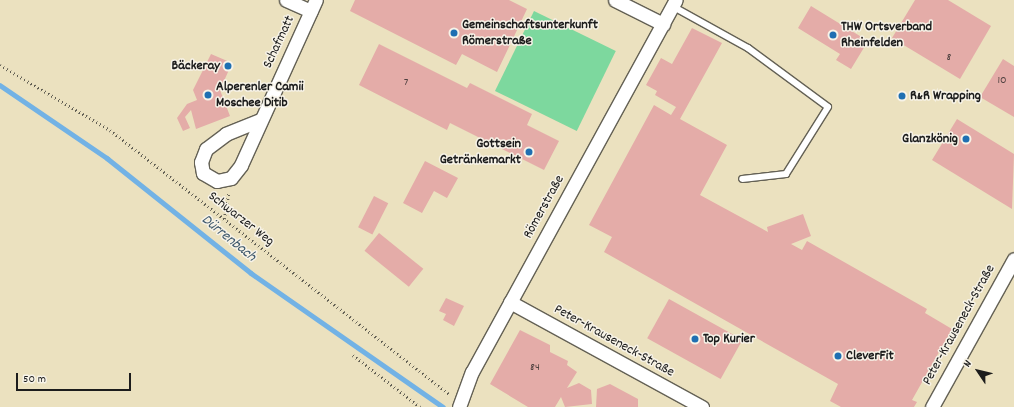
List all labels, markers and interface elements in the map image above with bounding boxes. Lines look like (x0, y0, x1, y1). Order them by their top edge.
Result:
street label: Schafmatt (260, 13, 298, 71)
place label: Gemeinschaftsunterkunft Römerstraße (462, 17, 598, 50)
place label: THW Ortsverband Rheinfelden (841, 19, 932, 52)
marker: Gemeinschaftsunterkunft Römerstraße (449, 28, 459, 38)
marker: THW Ortsverband Rheinfelden (828, 30, 838, 40)
house number: 8 (947, 51, 951, 65)
place label: Bäckeray (171, 58, 220, 74)
marker: Bäckeray (223, 61, 233, 71)
house number: 10 (997, 74, 1007, 88)
house number: 7 (404, 76, 408, 90)
place label: Alperenler Camii Moschee Ditib (216, 79, 304, 112)
place label: R&R Wrapping (910, 88, 981, 104)
marker: Alperenler Camii Moschee Ditib (203, 90, 213, 100)
marker: R&R Wrapping (897, 91, 907, 101)
place label: Glanzkönig (902, 131, 958, 147)
marker: Glanzkönig (961, 134, 971, 144)
place label: Gottsein Getränkemarkt (440, 136, 521, 168)
marker: Gottsein Getränkemarkt (524, 147, 534, 157)
street label: Römerstraße (520, 172, 568, 242)
street label: Schwarzer Weg (205, 188, 277, 250)
water label: Dürrenbach (197, 211, 259, 267)
street label: Peter-Krauseneck-Straße (919, 262, 999, 388)
street label: Peter-Krauseneck-Straße (551, 301, 677, 381)
place label: Top Kurier (703, 331, 755, 347)
marker: Top Kurier (690, 334, 700, 344)
place label: CleverFit (846, 348, 894, 364)
marker: CleverFit (833, 351, 843, 361)
north arrow (958, 351, 998, 391)
text: N (960, 357, 976, 371)
house number: 84 (530, 361, 540, 375)
scale bar (18, 365, 133, 391)
text: 50 m (23, 371, 46, 388)

